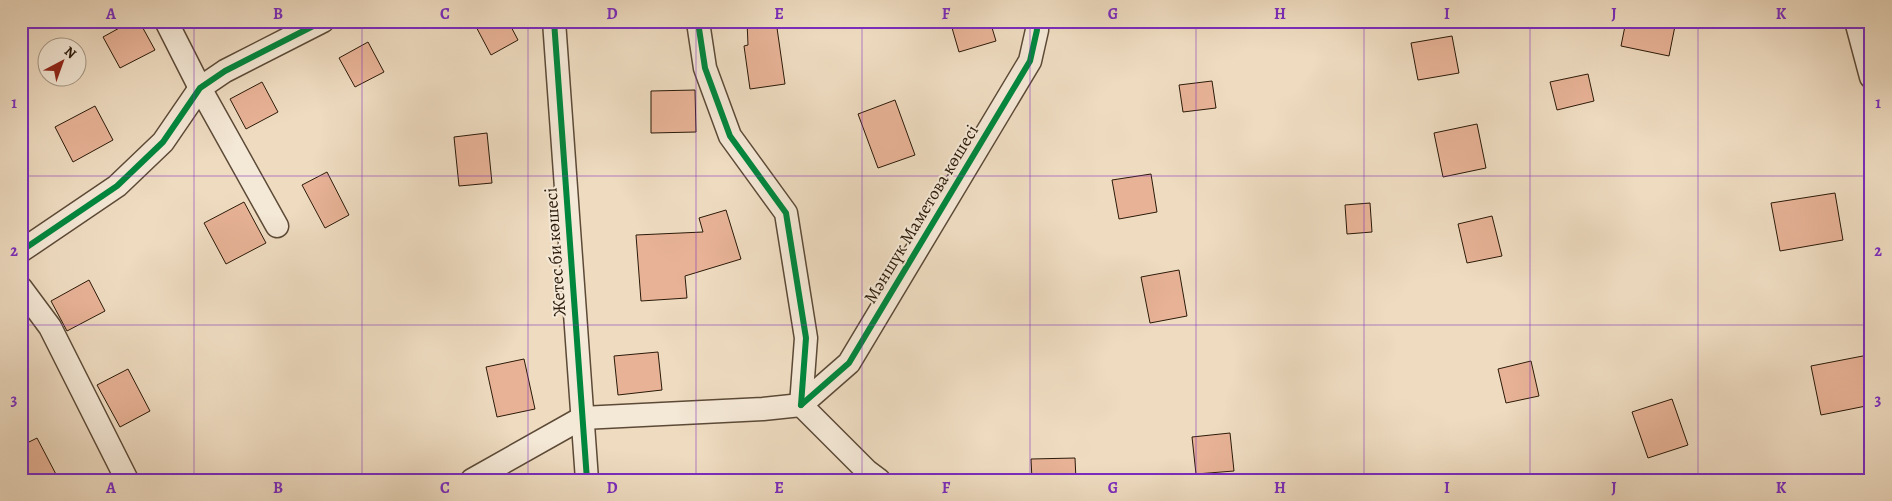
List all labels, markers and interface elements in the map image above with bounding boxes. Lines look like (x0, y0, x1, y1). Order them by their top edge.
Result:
text: A (105, 3, 117, 25)
text: B (273, 3, 283, 25)
text: C (440, 3, 450, 25)
text: D (606, 3, 618, 25)
text: E (774, 3, 784, 25)
text: F (942, 3, 951, 25)
text: G (1108, 3, 1118, 25)
text: H (1274, 3, 1286, 25)
text: I (1444, 3, 1450, 25)
text: J (1611, 3, 1617, 25)
text: K (1776, 3, 1787, 25)
north arrow (38, 38, 88, 88)
text: N (60, 42, 80, 63)
text: 1 (11, 92, 17, 114)
text: 1 (1875, 92, 1881, 114)
street label: Мәншүк Маметова көшесі (858, 120, 984, 308)
street label: Жетес би көшесі (539, 187, 571, 317)
text: 2 (10, 240, 18, 262)
text: 2 (1874, 240, 1882, 262)
text: 3 (11, 389, 18, 411)
text: 3 (1875, 389, 1882, 411)
text: A (105, 477, 117, 499)
text: B (273, 477, 283, 499)
text: C (440, 477, 450, 499)
text: D (606, 477, 618, 499)
text: E (774, 477, 784, 499)
text: F (942, 477, 951, 499)
text: G (1108, 477, 1118, 499)
text: H (1274, 477, 1286, 499)
text: I (1444, 477, 1450, 499)
text: J (1611, 477, 1617, 499)
text: K (1776, 477, 1787, 499)

